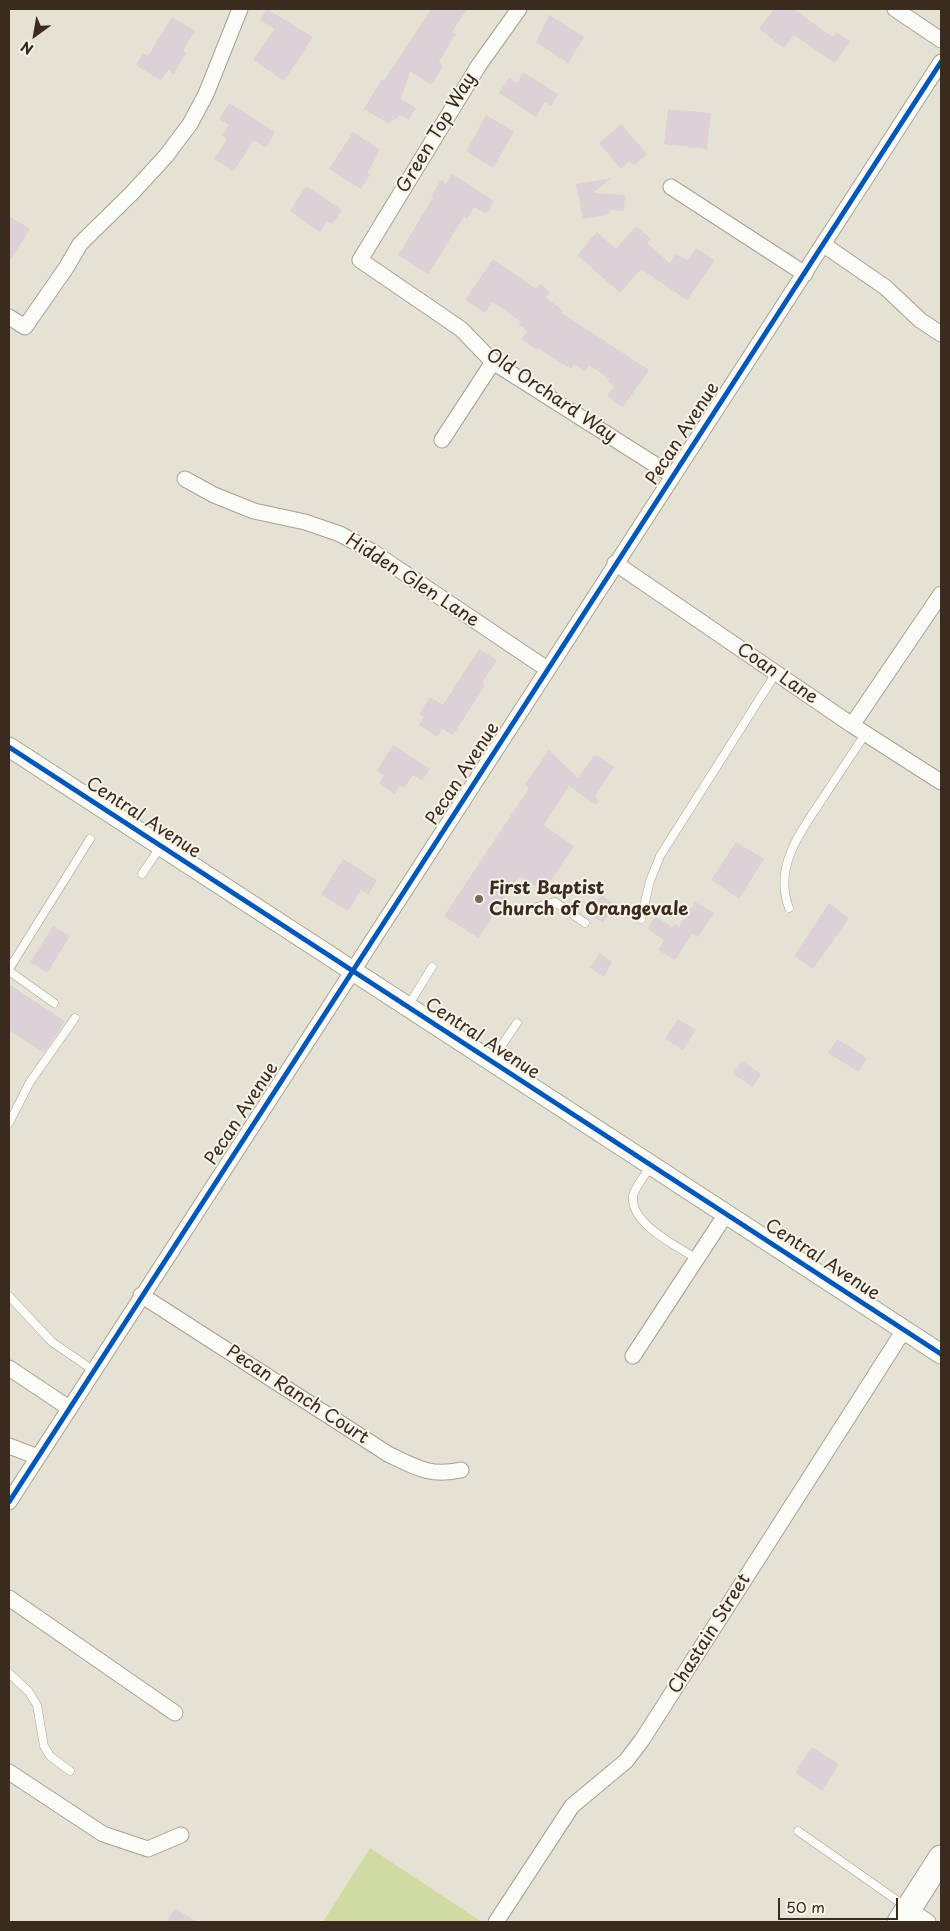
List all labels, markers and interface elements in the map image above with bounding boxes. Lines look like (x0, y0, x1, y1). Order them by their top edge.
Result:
north arrow (10, 10, 60, 60)
text: N (17, 36, 37, 60)
street label: Green Top Way (393, 69, 481, 197)
street label: Old Orchard Way (482, 344, 620, 448)
street label: Pecan Avenue (642, 379, 724, 489)
street label: Hidden Glen Lane (341, 530, 483, 632)
street label: Coan Lane (732, 639, 822, 709)
street label: Pecan Avenue (422, 719, 504, 829)
street label: Central Avenue (81, 773, 205, 863)
place label: First Baptist Church of Orangevale (489, 878, 689, 921)
marker: First Baptist Church of Orangevale (473, 893, 485, 905)
street label: Central Avenue (420, 994, 544, 1084)
street label: Pecan Avenue (201, 1059, 283, 1169)
street label: Central Avenue (760, 1215, 884, 1305)
street label: Pecan Ranch Court (222, 1341, 372, 1449)
street label: Chastain Street (664, 1570, 756, 1698)
scale bar (780, 1888, 900, 1920)
text: 50 m (786, 1895, 825, 1918)

